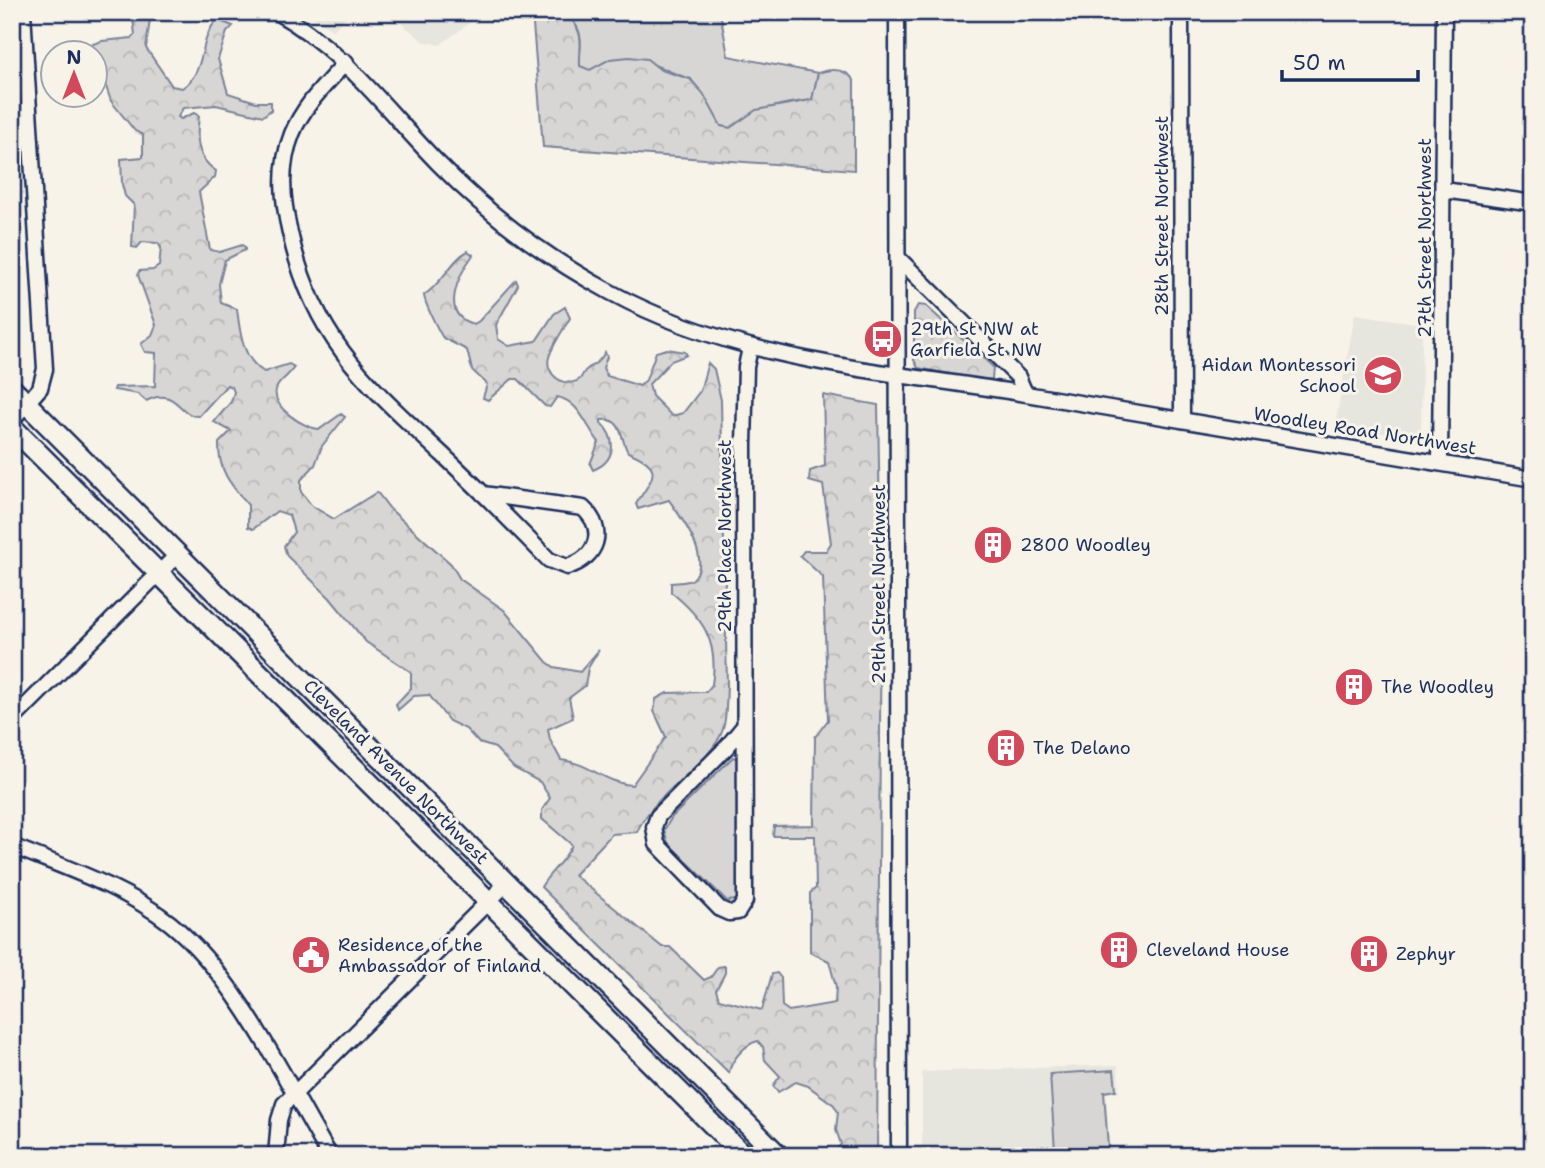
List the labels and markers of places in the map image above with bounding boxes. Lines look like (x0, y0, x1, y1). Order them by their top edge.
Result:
place label: 29th St NW at Garfield St NW (910, 317, 1042, 362)
bus stop icon: 29th St NW at Garfield St NW (862, 318, 904, 360)
place label: Aidan Montessori School (1201, 353, 1357, 398)
school or university icon: Aidan Montessori School (1362, 354, 1404, 396)
building icon: 2800 Woodley (972, 524, 1014, 566)
place label: 2800 Woodley (1020, 533, 1151, 557)
building icon: The Woodley (1333, 666, 1375, 708)
place label: The Woodley (1381, 675, 1494, 699)
building icon: The Delano (985, 727, 1027, 769)
place label: The Delano (1033, 736, 1131, 760)
building icon: Cleveland House (1098, 929, 1140, 971)
place label: Residence of the Ambassador of Finland (338, 933, 541, 978)
building icon: Zephyr (1348, 933, 1390, 975)
public building icon: Residence of the Ambassador of Finland (290, 934, 332, 976)
place label: Cleveland House (1146, 938, 1290, 962)
place label: Zephyr (1396, 942, 1456, 966)

